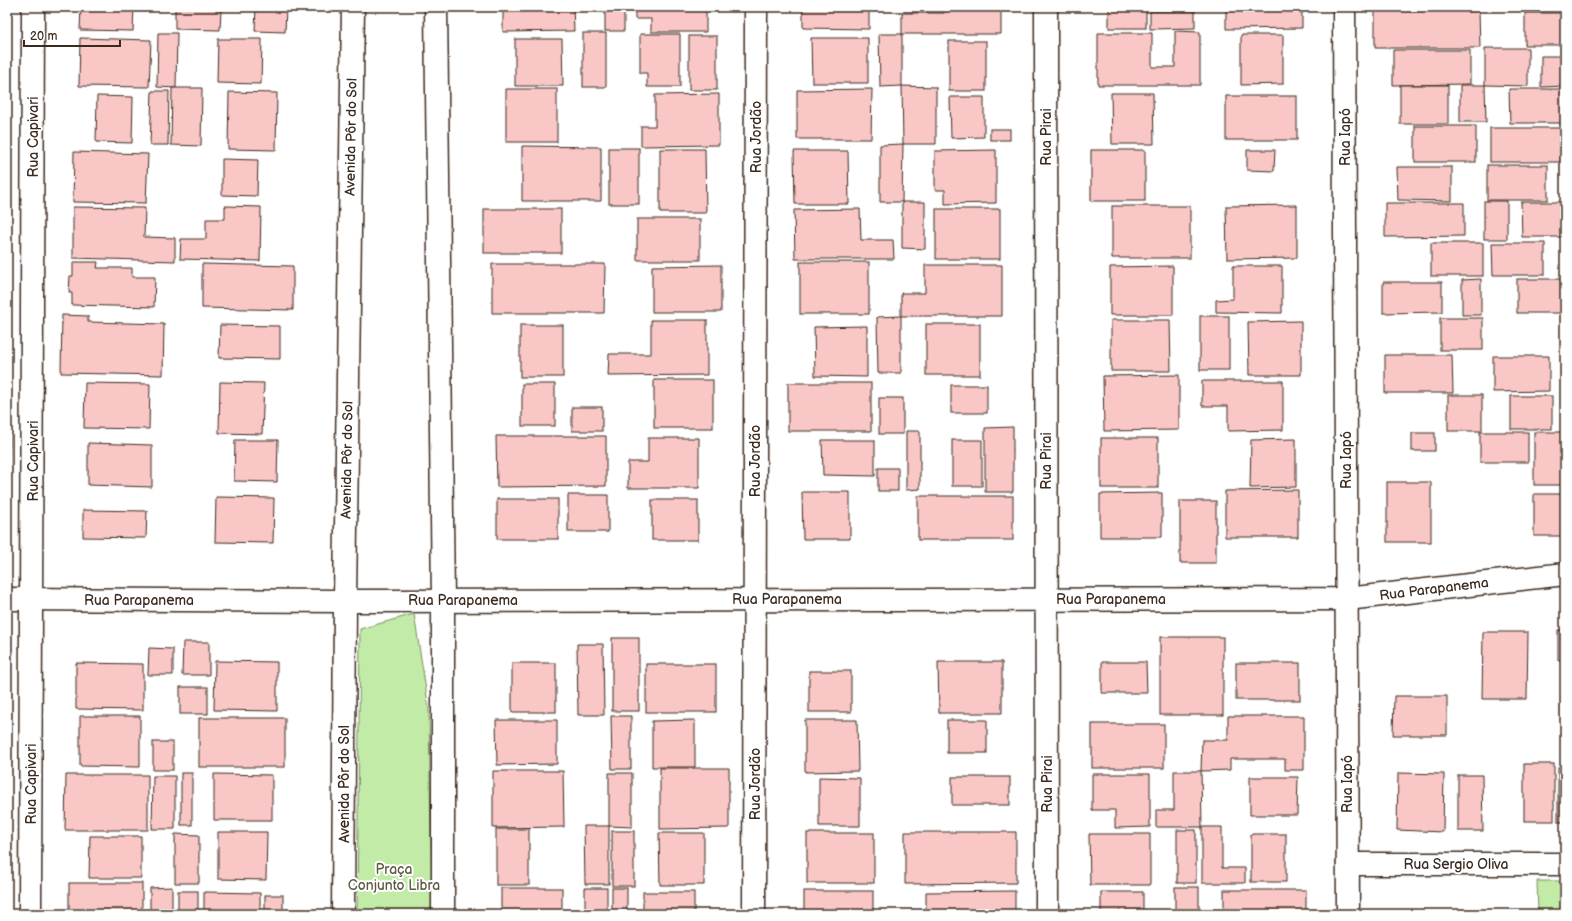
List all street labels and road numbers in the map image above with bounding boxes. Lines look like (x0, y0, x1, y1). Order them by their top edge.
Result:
street label: Avenida Pôr do Sol (341, 78, 361, 196)
street label: Rua Capivari (25, 96, 42, 178)
street label: Rua Jordão (748, 101, 765, 173)
street label: Rua Pirai (1038, 108, 1055, 166)
street label: Rua Iapó (1337, 108, 1354, 166)
street label: Avenida Pôr do Sol (337, 401, 357, 519)
street label: Rua Capivari (25, 420, 42, 502)
street label: Rua Jordão (747, 425, 764, 497)
street label: Rua Iapó (1338, 431, 1355, 489)
street label: Rua Pirai (1038, 432, 1055, 490)
street label: Rua Parapanema (1378, 574, 1490, 604)
street label: Rua Parapanema (732, 591, 842, 608)
street label: Rua Parapanema (1056, 591, 1166, 608)
street label: Rua Parapanema (84, 592, 194, 609)
street label: Rua Parapanema (408, 592, 518, 609)
street label: Avenida Pôr do Sol (336, 725, 353, 843)
street label: Rua Capivari (23, 743, 40, 825)
street label: Rua Jordão (747, 748, 764, 820)
street label: Rua Pirai (1039, 755, 1056, 813)
street label: Rua Iapó (1339, 755, 1356, 813)
street label: Rua Sergio Oliva (1404, 856, 1509, 873)

